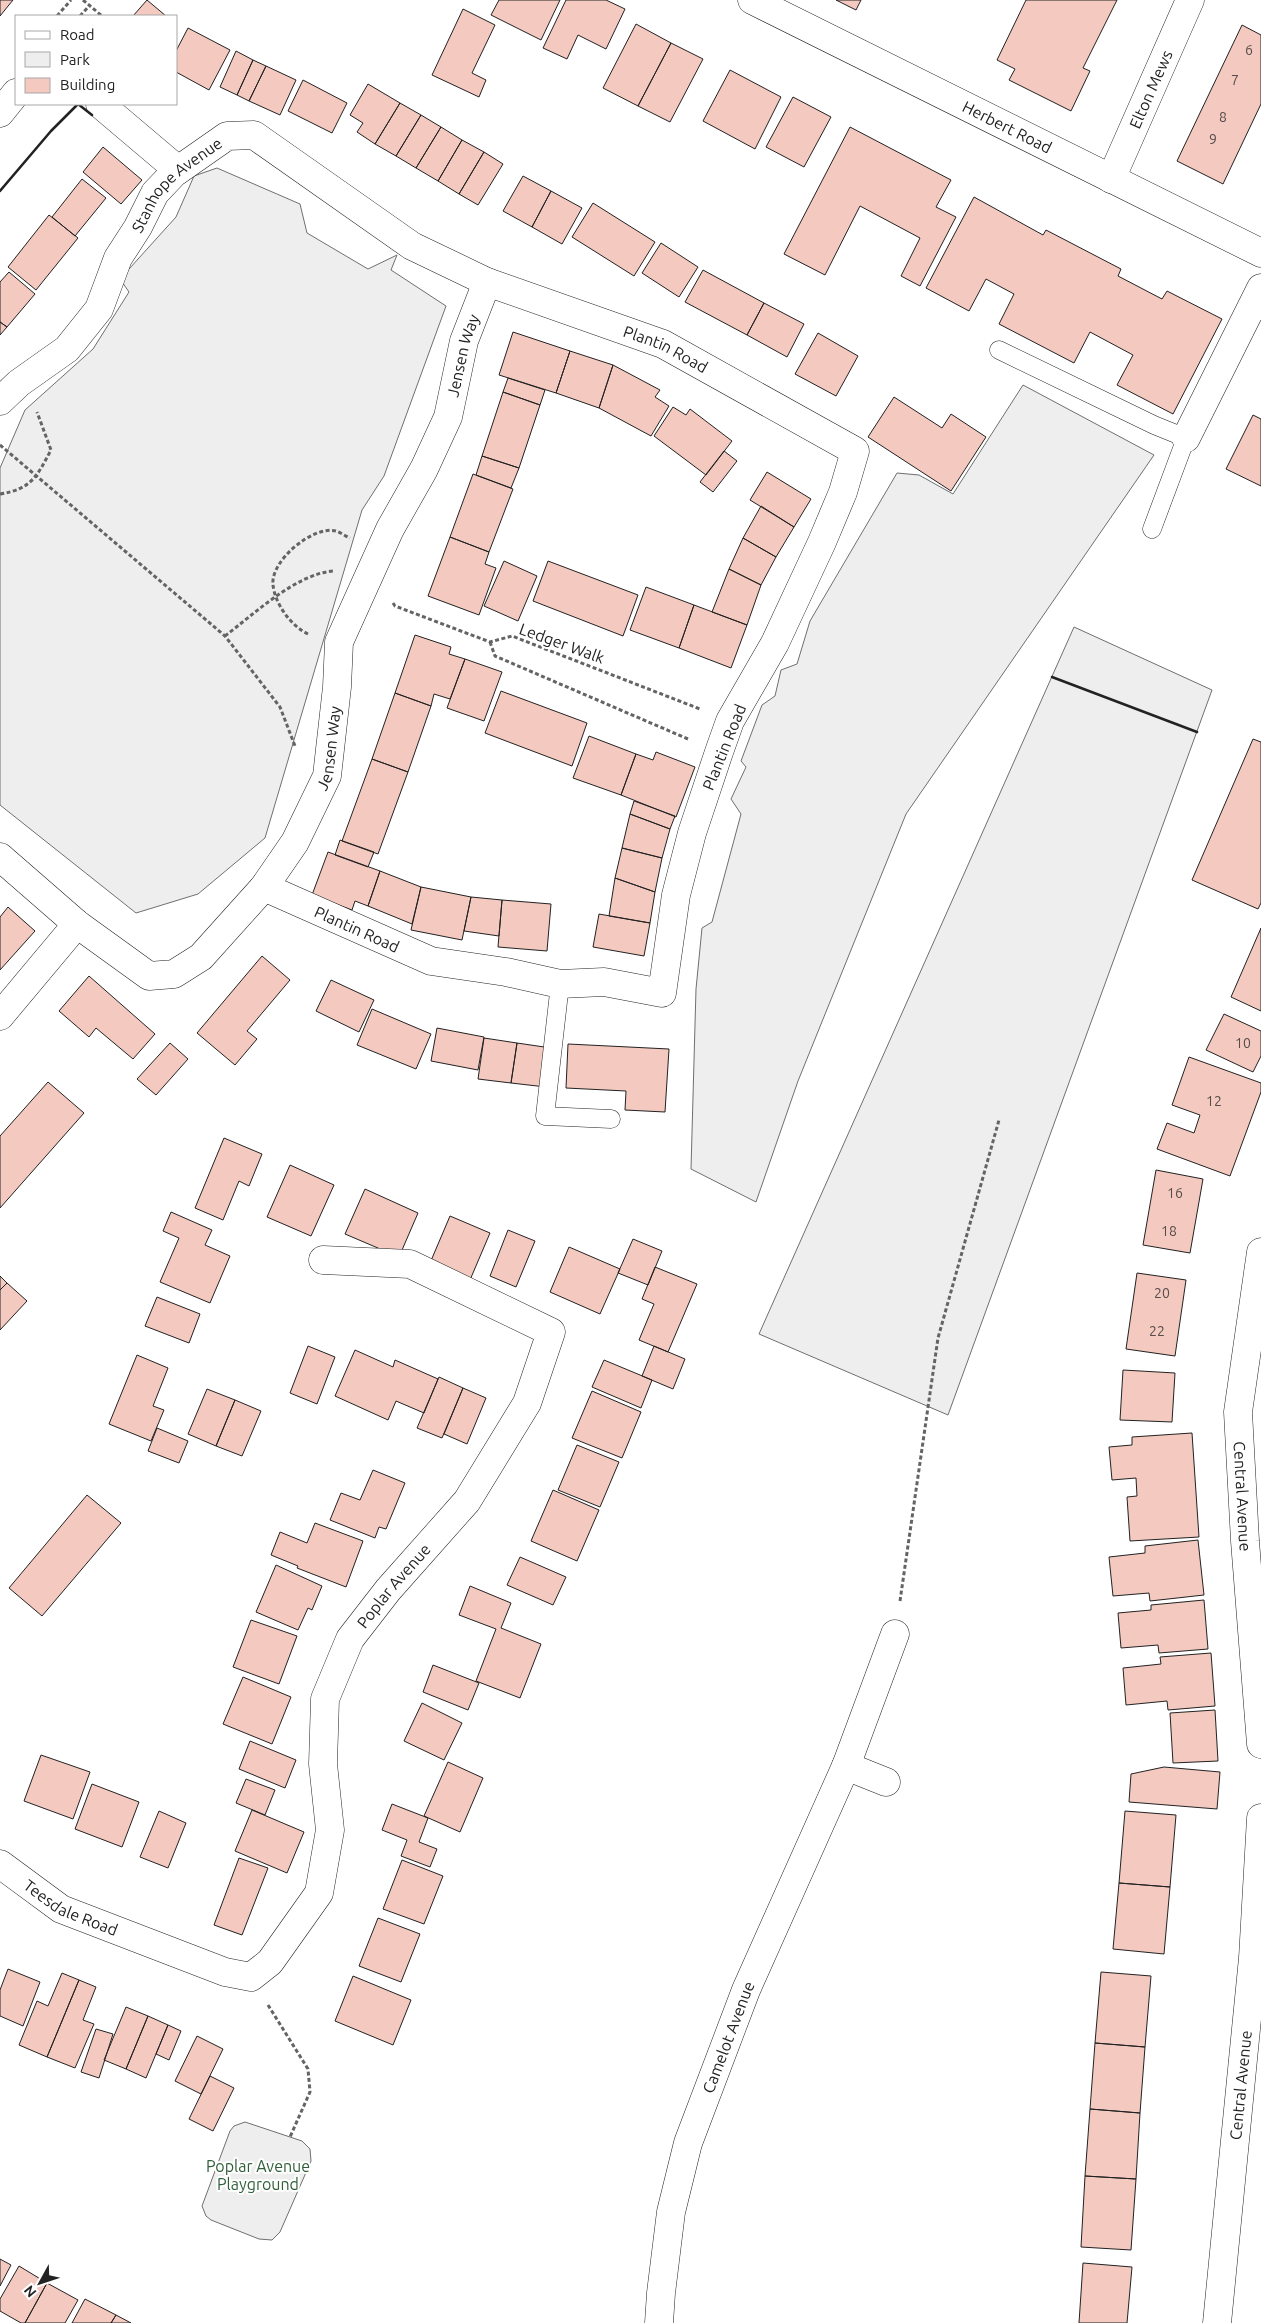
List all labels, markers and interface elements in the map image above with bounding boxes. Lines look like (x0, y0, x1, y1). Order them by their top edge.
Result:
legend (15, 15, 178, 105)
text: Road (60, 26, 95, 43)
house number: 6 (1245, 42, 1253, 58)
street label: Elton Mews (1125, 47, 1176, 131)
text: Park (60, 51, 90, 68)
house number: 7 (1231, 72, 1239, 88)
text: Building (60, 76, 115, 93)
street label: Herbert Road (960, 97, 1055, 157)
house number: 8 (1219, 109, 1227, 125)
house number: 9 (1209, 131, 1217, 147)
street label: Stanhope Avenue (128, 134, 225, 236)
street label: Jensen Way (443, 311, 483, 399)
street label: Plantin Road (621, 322, 711, 376)
street label: Ledger Walk (517, 619, 607, 667)
street label: Plantin Road (699, 701, 749, 793)
street label: Jensen Way (313, 705, 344, 793)
street label: Plantin Road (312, 902, 402, 956)
house number: 10 (1235, 1035, 1251, 1051)
house number: 12 (1206, 1093, 1222, 1109)
house number: 16 (1167, 1185, 1183, 1201)
house number: 18 (1161, 1223, 1177, 1239)
house number: 20 (1154, 1285, 1170, 1301)
house number: 22 (1149, 1323, 1165, 1339)
street label: Central Avenue (1231, 1441, 1255, 1552)
street label: Poplar Avenue (353, 1540, 434, 1631)
street label: Teesdale Road (20, 1876, 120, 1939)
street label: Camelot Avenue (699, 1978, 758, 2096)
street label: Central Avenue (1226, 2029, 1255, 2141)
park label: Poplar Avenue Playground (206, 2157, 310, 2193)
north arrow (15, 2258, 65, 2308)
text: N (21, 2282, 40, 2301)

